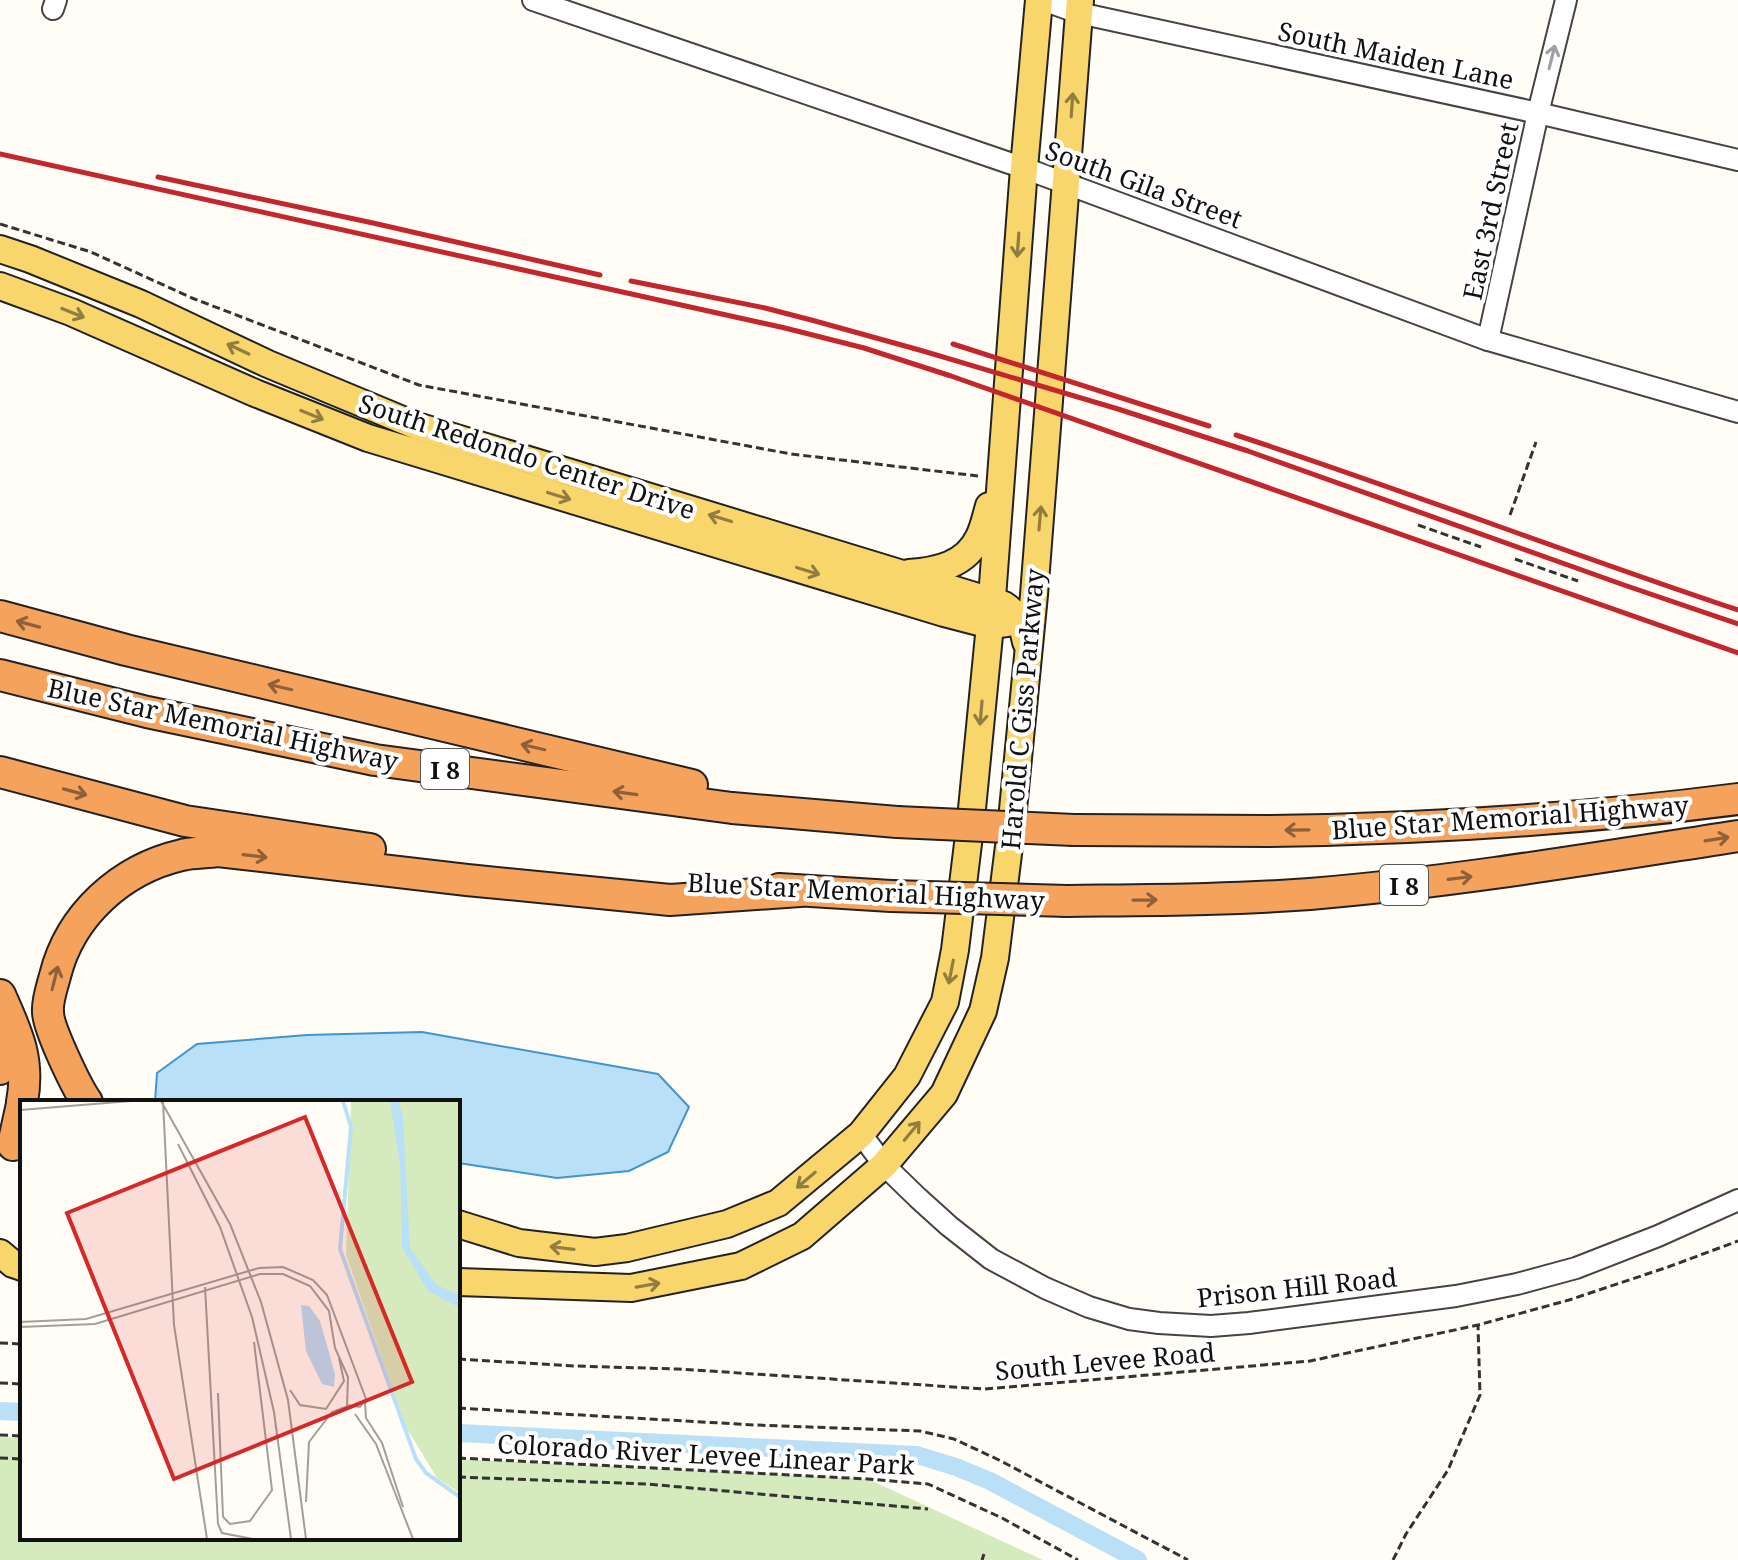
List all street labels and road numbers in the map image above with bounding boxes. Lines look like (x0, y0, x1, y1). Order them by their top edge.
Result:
street label: South Maiden Lane (1275, 12, 1517, 98)
street label: East 3rd Street (1454, 119, 1526, 303)
street label: South Gila Street (1041, 132, 1247, 236)
street label: South Redondo Center Drive (354, 385, 700, 527)
street label: Harold C Giss Parkway (992, 567, 1052, 851)
street label: Blue Star Memorial Highway (44, 669, 402, 779)
road number: I 8 (421, 749, 469, 789)
street label: Blue Star Memorial Highway (1330, 787, 1690, 847)
street label: Blue Star Memorial Highway (686, 864, 1046, 918)
road number: I 8 (1380, 865, 1428, 905)
street label: Prison Hill Road (1195, 1259, 1399, 1315)
street label: South Levee Road (994, 1333, 1216, 1389)
street label: Colorado River Levee Linear Park (496, 1425, 916, 1483)

